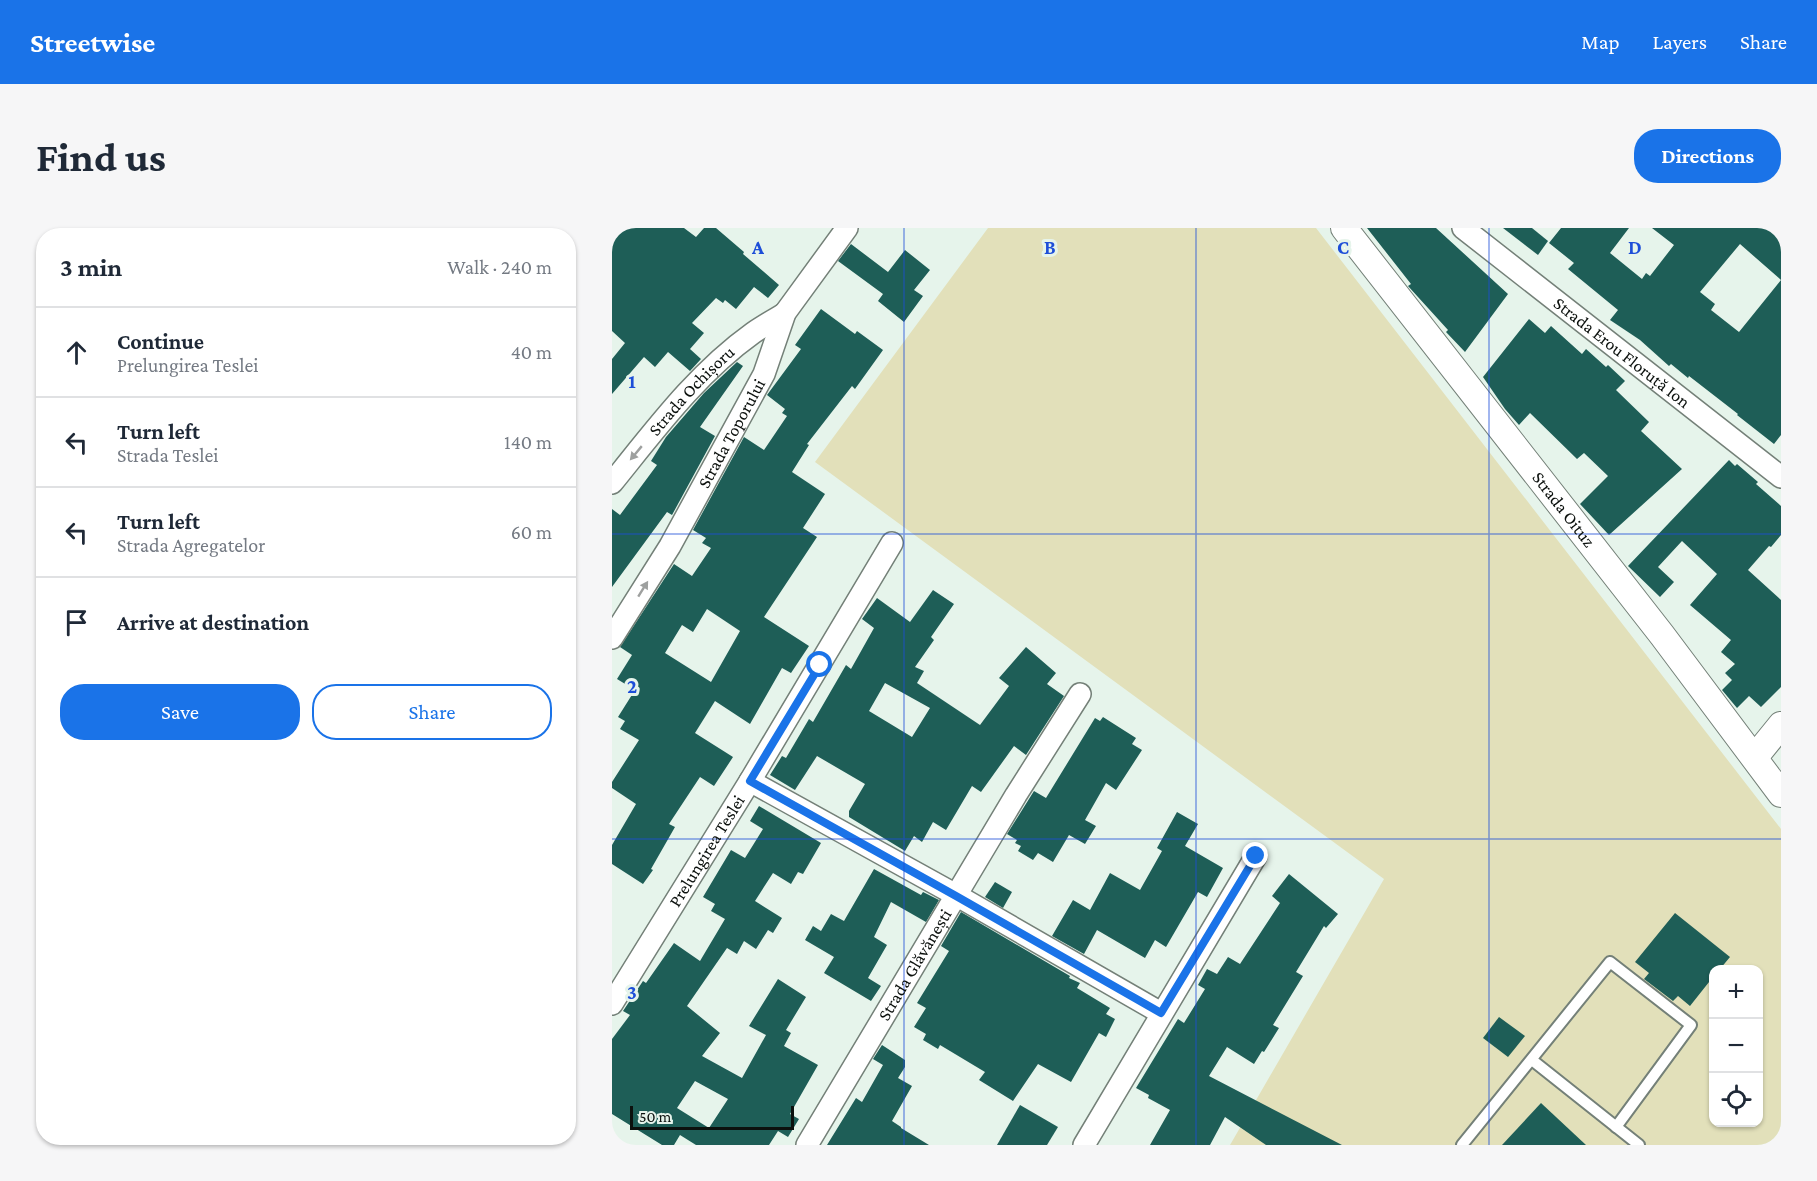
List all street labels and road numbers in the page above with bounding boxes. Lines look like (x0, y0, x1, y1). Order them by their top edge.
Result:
street label: Strada Erou Floruță Ion (1550, 293, 1695, 412)
street label: Strada Ochișoru (645, 341, 739, 439)
street label: Strada Toporului (694, 375, 770, 492)
street label: Strada Oituz (1528, 468, 1600, 551)
street label: Prelungirea Teslei (665, 791, 749, 910)
street label: Strada Glăvănești (874, 905, 956, 1024)

